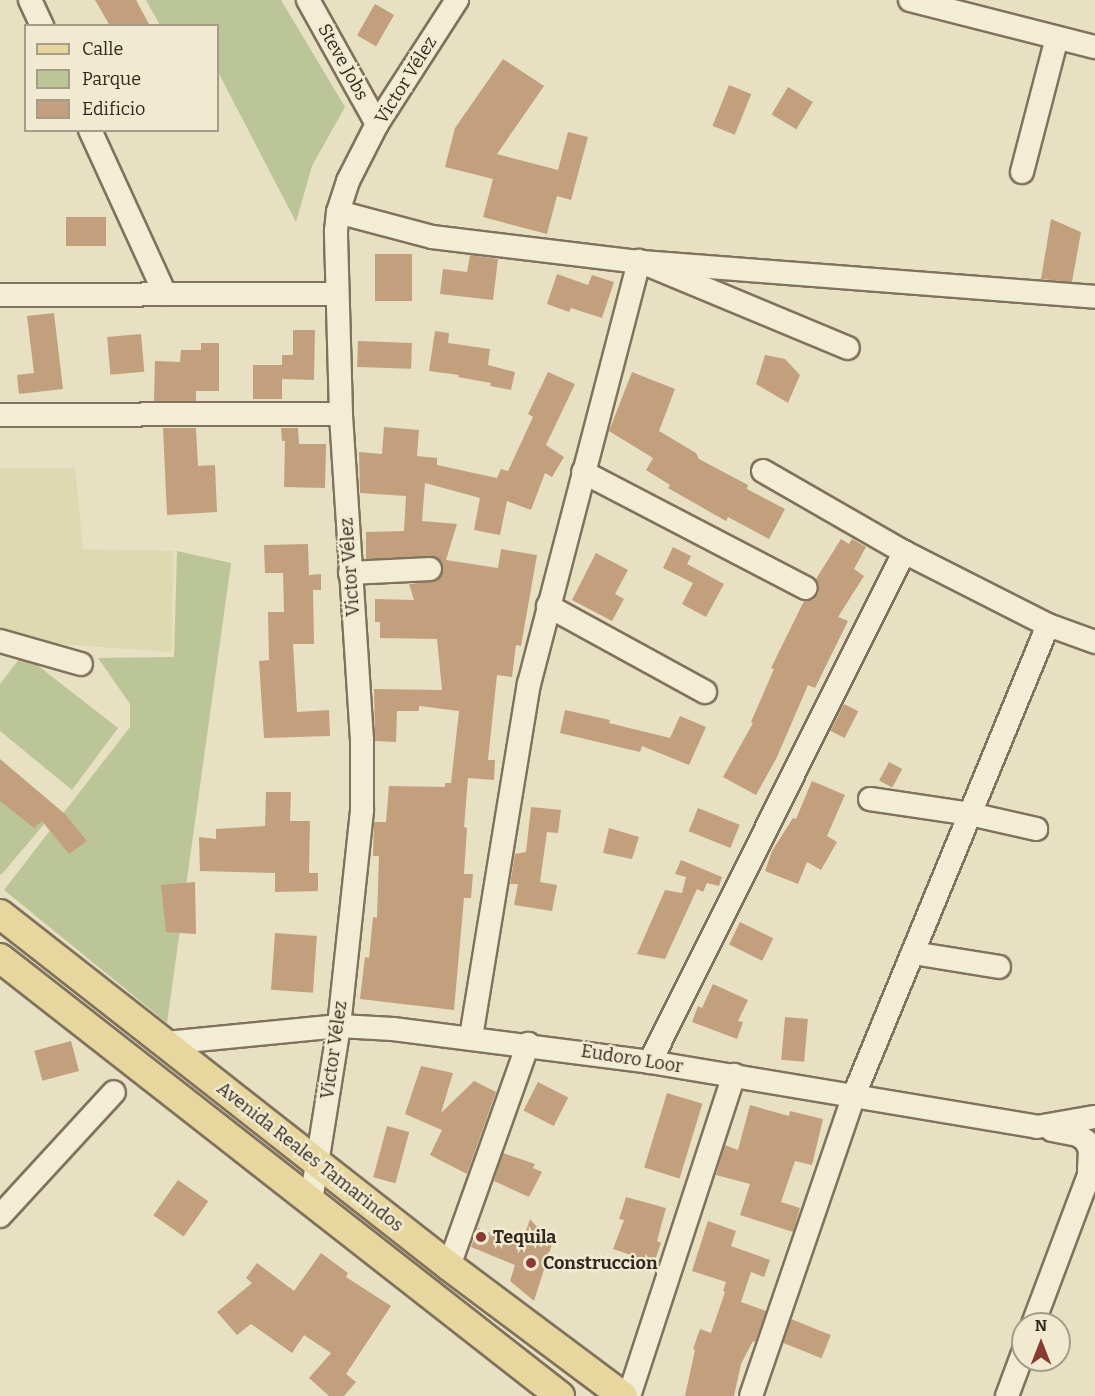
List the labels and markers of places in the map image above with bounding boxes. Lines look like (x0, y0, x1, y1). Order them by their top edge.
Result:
place label: Tequila (493, 1226, 556, 1248)
marker: Tequila (474, 1230, 488, 1244)
place label: Construccion (543, 1252, 658, 1274)
marker: Construccion (524, 1256, 538, 1270)

